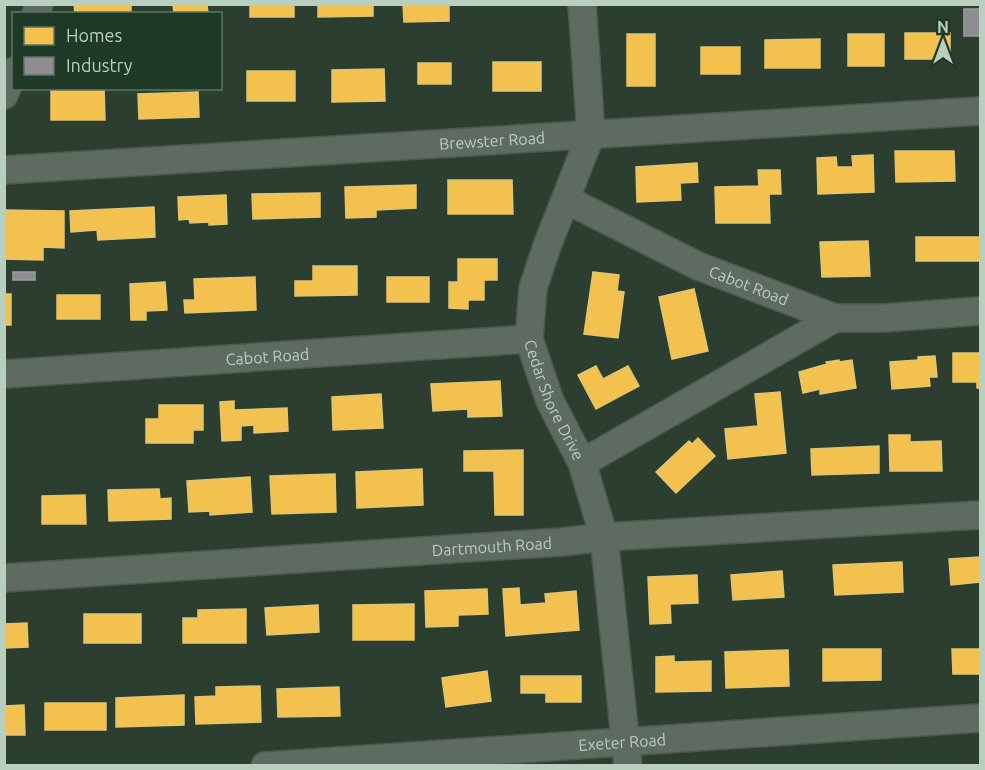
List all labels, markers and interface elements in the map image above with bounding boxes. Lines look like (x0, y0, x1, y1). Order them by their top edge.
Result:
legend (12, 12, 222, 90)
north arrow (913, 12, 973, 72)
text: N (937, 18, 949, 36)
text: Homes (66, 25, 123, 45)
text: Industry (66, 55, 133, 75)
street label: Brewster Road (439, 128, 546, 153)
street label: Cabot Road (706, 262, 791, 309)
street label: Cedar Shore Drive (521, 337, 588, 463)
street label: Cabot Road (225, 345, 310, 368)
street label: Dartmouth Road (431, 534, 553, 559)
street label: Exeter Road (578, 730, 667, 754)

